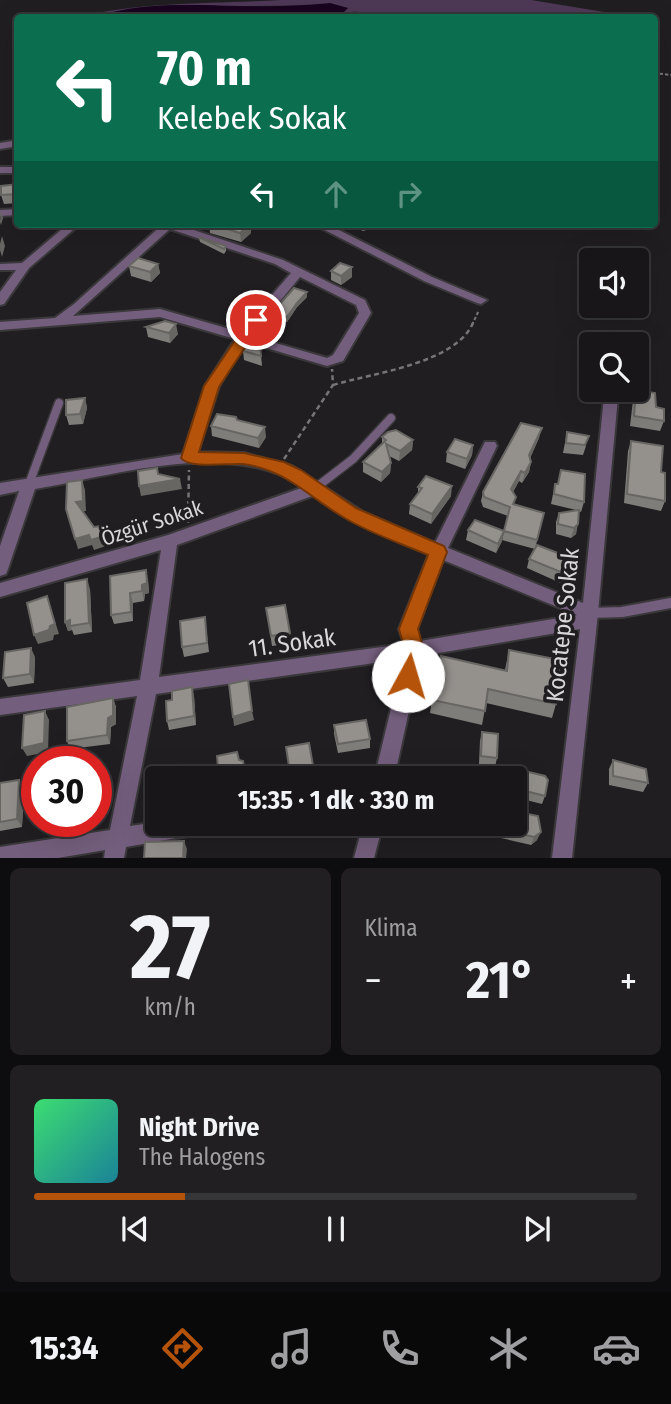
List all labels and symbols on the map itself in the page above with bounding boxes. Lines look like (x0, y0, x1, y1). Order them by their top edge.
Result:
pin (226, 290, 286, 350)
street label: Özgür Sokak (98, 494, 206, 552)
street label: Kocatepe Sokak (541, 546, 585, 703)
street label: 11. Sokak (247, 623, 338, 663)
position arrow (371, 639, 445, 713)
speed limit sign: 30 (21, 746, 112, 837)

